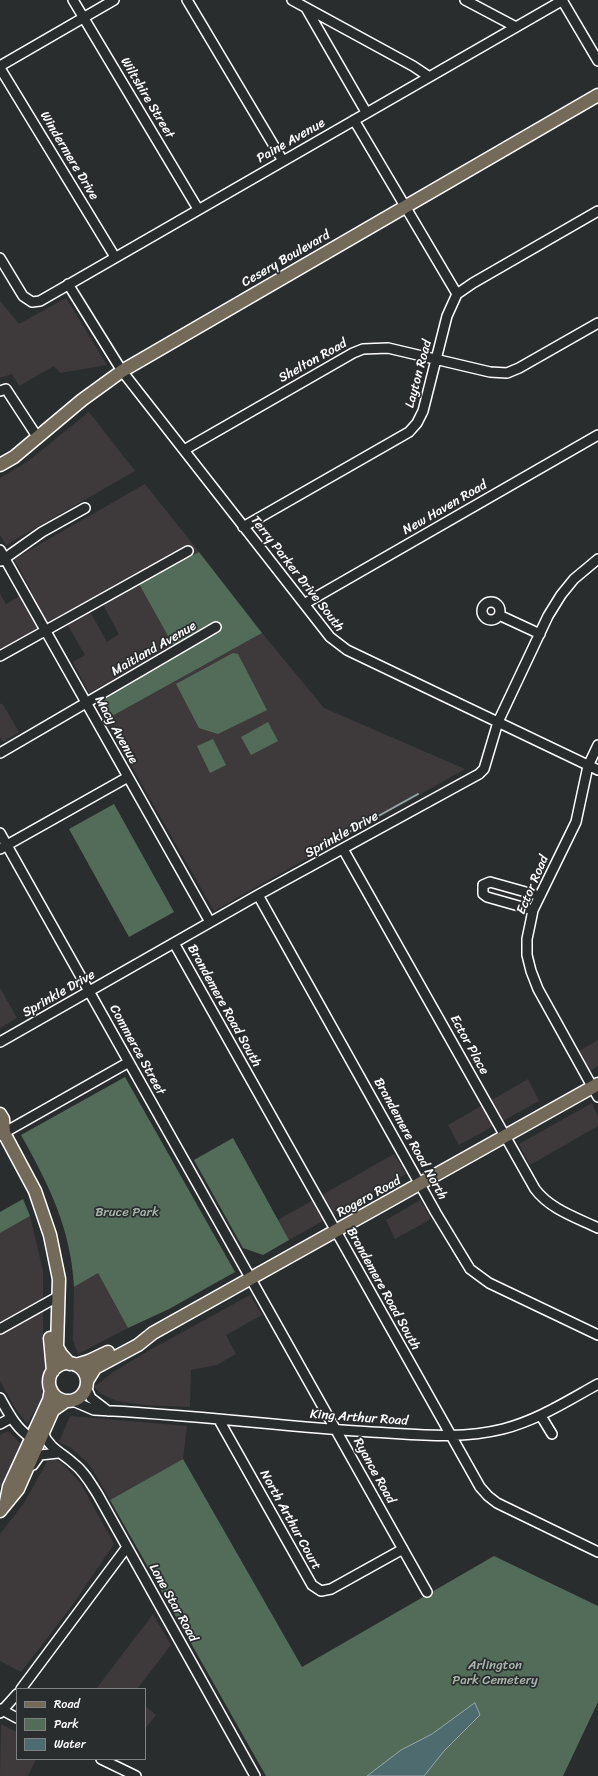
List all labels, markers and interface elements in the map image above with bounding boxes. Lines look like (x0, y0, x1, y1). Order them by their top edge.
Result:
street label: Wiltshire Street (117, 55, 177, 141)
street label: Windermere Drive (36, 109, 102, 203)
street label: Paine Avenue (254, 115, 328, 167)
street label: Cesery Boulevard (239, 227, 333, 291)
street label: Shelton Road (276, 336, 350, 386)
street label: Layton Road (402, 338, 436, 410)
street label: New Haven Road (400, 478, 490, 538)
street label: Terry Parker Drive South (247, 513, 347, 635)
street label: Maitland Avenue (109, 618, 199, 680)
street label: Macy Avenue (91, 693, 141, 767)
street label: Sprinkle Drive (303, 809, 381, 861)
street label: Ector Road (514, 853, 552, 917)
street label: Brandemere Road South (184, 942, 264, 1070)
street label: Sprinkle Drive (20, 967, 98, 1021)
street label: Commerce Street (106, 1002, 168, 1098)
street label: Ector Place (446, 1012, 492, 1078)
street label: Brandemere Road North (370, 1075, 450, 1203)
street label: Rogero Road (334, 1173, 404, 1221)
park label: Bruce Park (95, 1205, 159, 1221)
street label: Brandemere Road South (343, 1225, 423, 1353)
street label: King Arthur Road (309, 1407, 409, 1429)
street label: Ryance Road (350, 1435, 398, 1507)
street label: North Arthur Court (256, 1467, 324, 1573)
street label: Lone Star Road (145, 1561, 201, 1645)
park label: Arlington Park Cemetery (452, 1658, 538, 1689)
legend (16, 1688, 146, 1760)
text: Road (54, 1693, 80, 1715)
text: Park (54, 1713, 79, 1735)
text: Water (54, 1733, 86, 1755)

